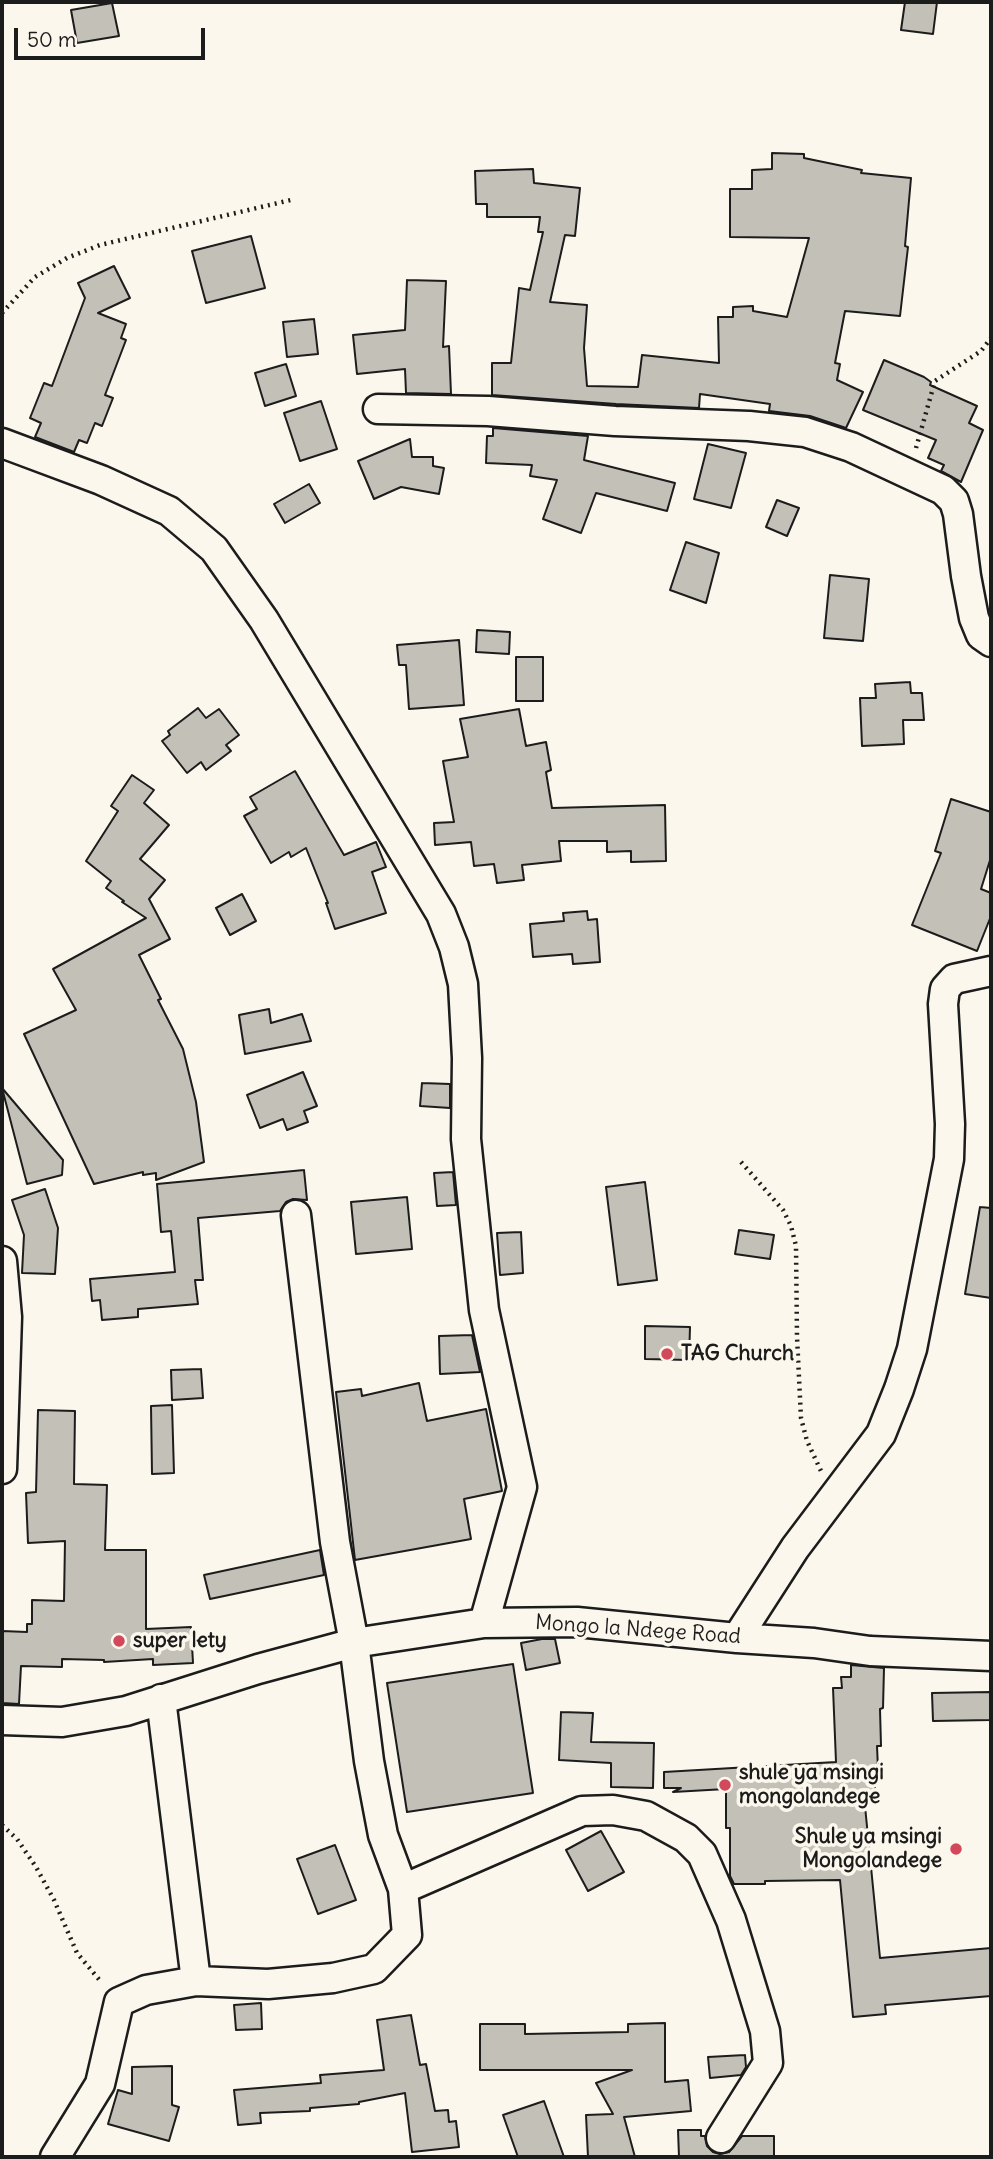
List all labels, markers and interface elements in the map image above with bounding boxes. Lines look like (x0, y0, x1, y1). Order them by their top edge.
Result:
scale bar (18, 14, 208, 58)
text: 50 m (27, 26, 76, 53)
place label: TAG Church (681, 1341, 794, 1367)
marker: TAG Church (659, 1346, 675, 1362)
street label: Mongo la Ndege Road (534, 1610, 742, 1650)
place label: super lety (133, 1628, 227, 1654)
marker: super lety (111, 1633, 127, 1649)
place label: shule ya msingi mongolandege (739, 1760, 884, 1810)
marker: shule ya msingi mongolandege (717, 1777, 733, 1793)
place label: Shule ya msingi Mongolandege (795, 1824, 942, 1874)
marker: Shule ya msingi Mongolandege (948, 1841, 964, 1857)

